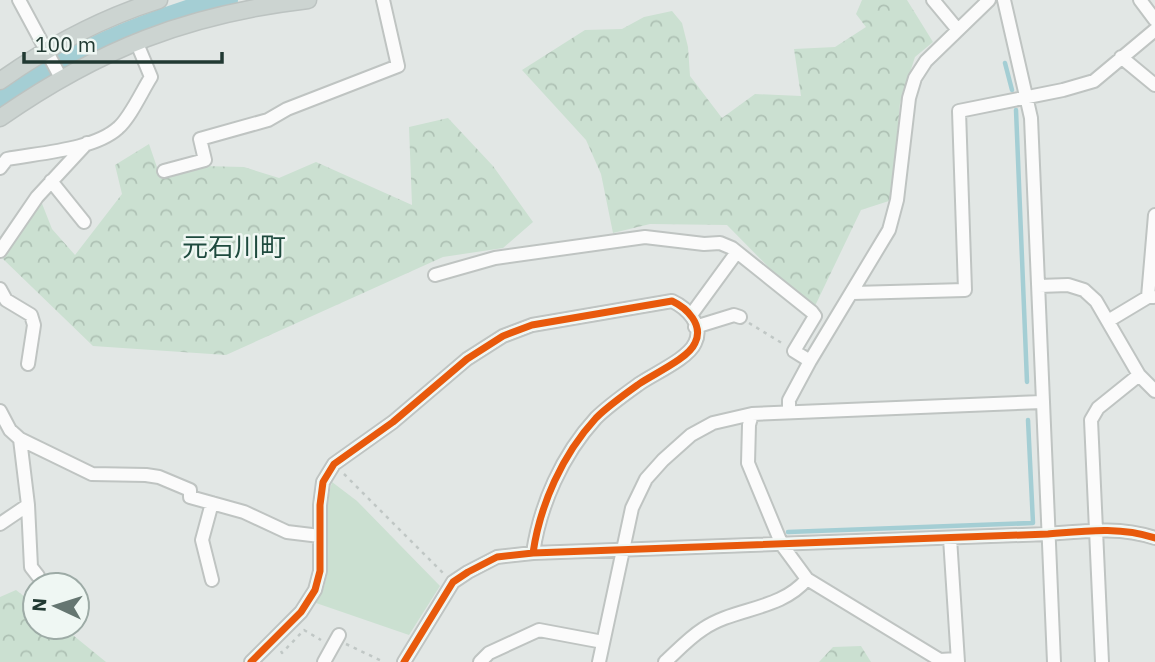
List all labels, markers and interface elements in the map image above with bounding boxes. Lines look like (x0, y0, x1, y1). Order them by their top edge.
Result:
scale bar (24, 21, 222, 65)
text: 100 m (35, 30, 96, 58)
district label: 元石川町 (182, 229, 286, 263)
north arrow (21, 571, 91, 641)
text: N (27, 597, 51, 613)

